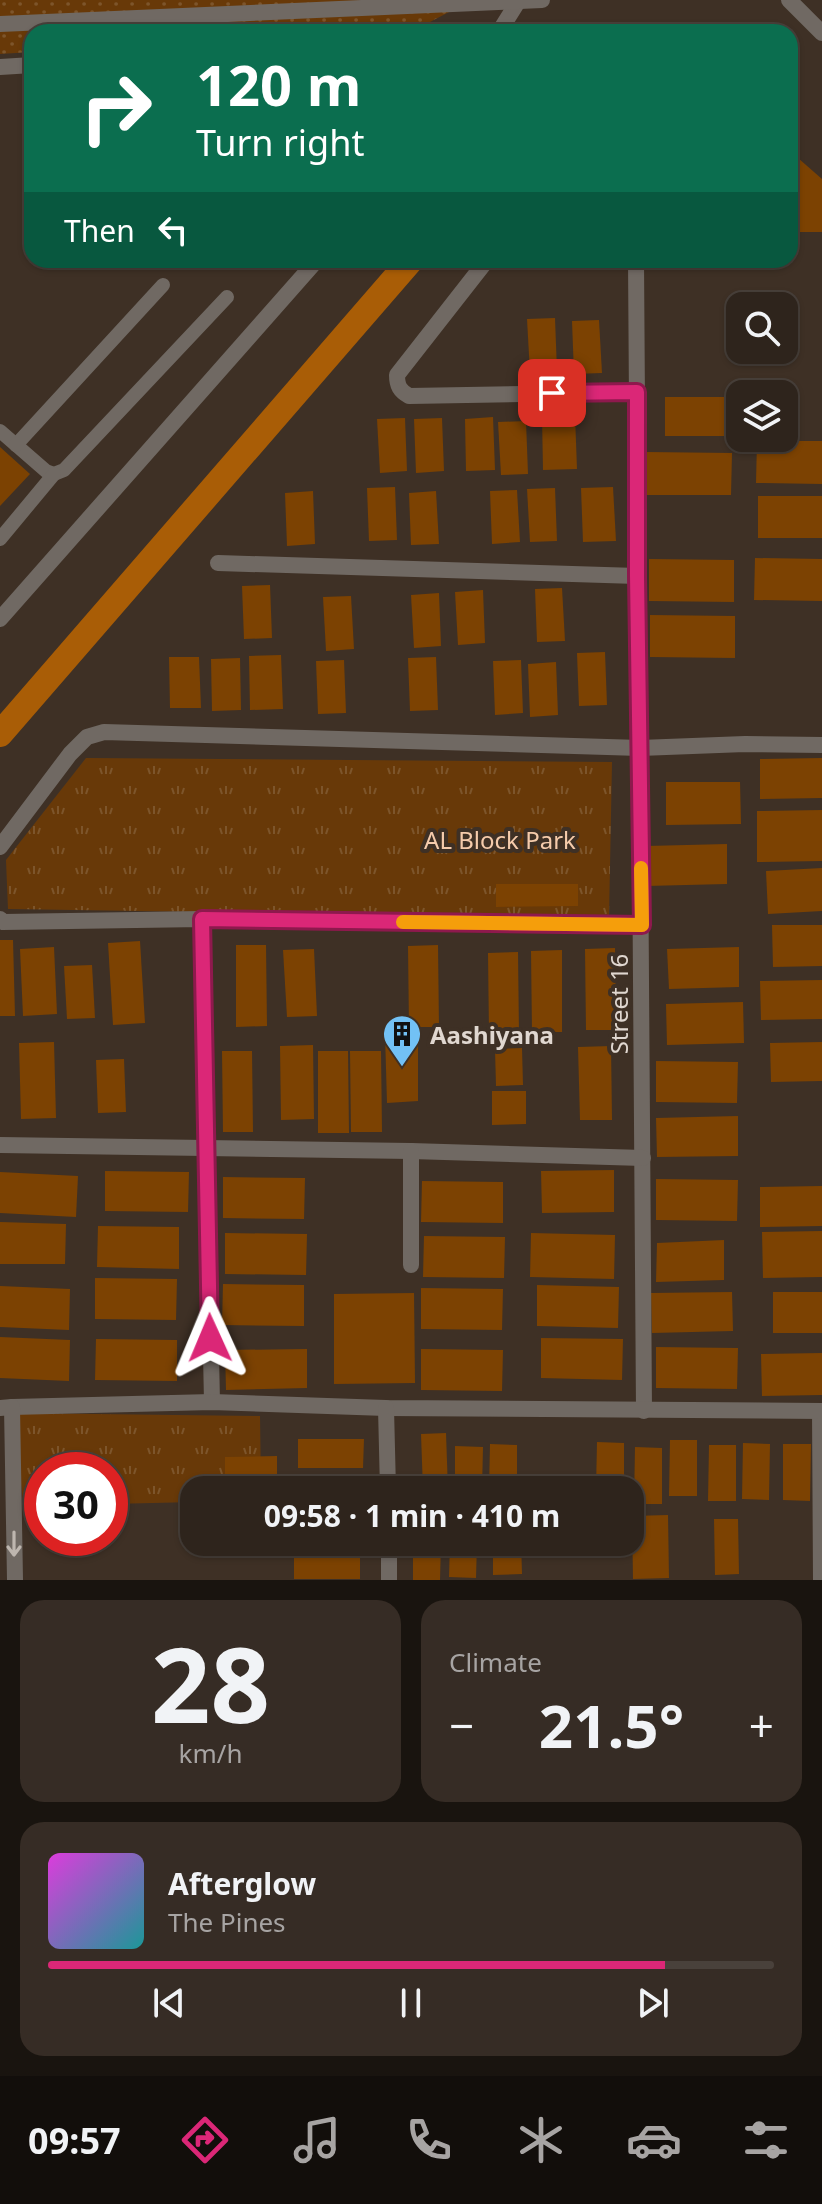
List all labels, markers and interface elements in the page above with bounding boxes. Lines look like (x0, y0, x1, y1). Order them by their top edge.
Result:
text: 120 m (196, 46, 361, 122)
icon: right (64, 56, 168, 160)
text: Turn right (196, 118, 364, 167)
icon: left (151, 208, 195, 252)
text: Then (64, 210, 135, 251)
map controls (726, 292, 798, 452)
button: search (726, 292, 798, 364)
pin (518, 359, 586, 427)
icon: arrive (530, 371, 574, 415)
button: layers (726, 380, 798, 452)
park label: AL Block Park (424, 823, 576, 856)
street label: Street 16 (602, 954, 635, 1054)
building icon: Aashiyana (381, 1013, 423, 1068)
place label: Aashiyana (430, 1018, 554, 1051)
position arrow (168, 1296, 252, 1380)
speed limit sign: 30 (24, 1452, 128, 1556)
text: 09:58 · 1 min · 410 m (264, 1495, 560, 1536)
one-way arrow (6, 1530, 22, 1557)
text: 28 (151, 1612, 270, 1753)
text: Climate (449, 1644, 542, 1680)
text: 21.5° (539, 1684, 684, 1766)
text: − (449, 1695, 474, 1755)
text: + (749, 1695, 774, 1755)
text: km/h (179, 1735, 242, 1771)
text: Afterglow (168, 1863, 316, 1904)
text: The Pines (168, 1904, 286, 1940)
icon: previous (147, 1981, 191, 2025)
icon: pause (389, 1981, 433, 2025)
icon: next (631, 1981, 675, 2025)
icon: directions (177, 2112, 233, 2168)
icon: music (289, 2112, 345, 2168)
icon: phone (401, 2112, 457, 2168)
icon: climate (513, 2112, 569, 2168)
icon: car (626, 2112, 682, 2168)
icon: filters (738, 2112, 794, 2168)
text: 09:57 (28, 2116, 121, 2165)

